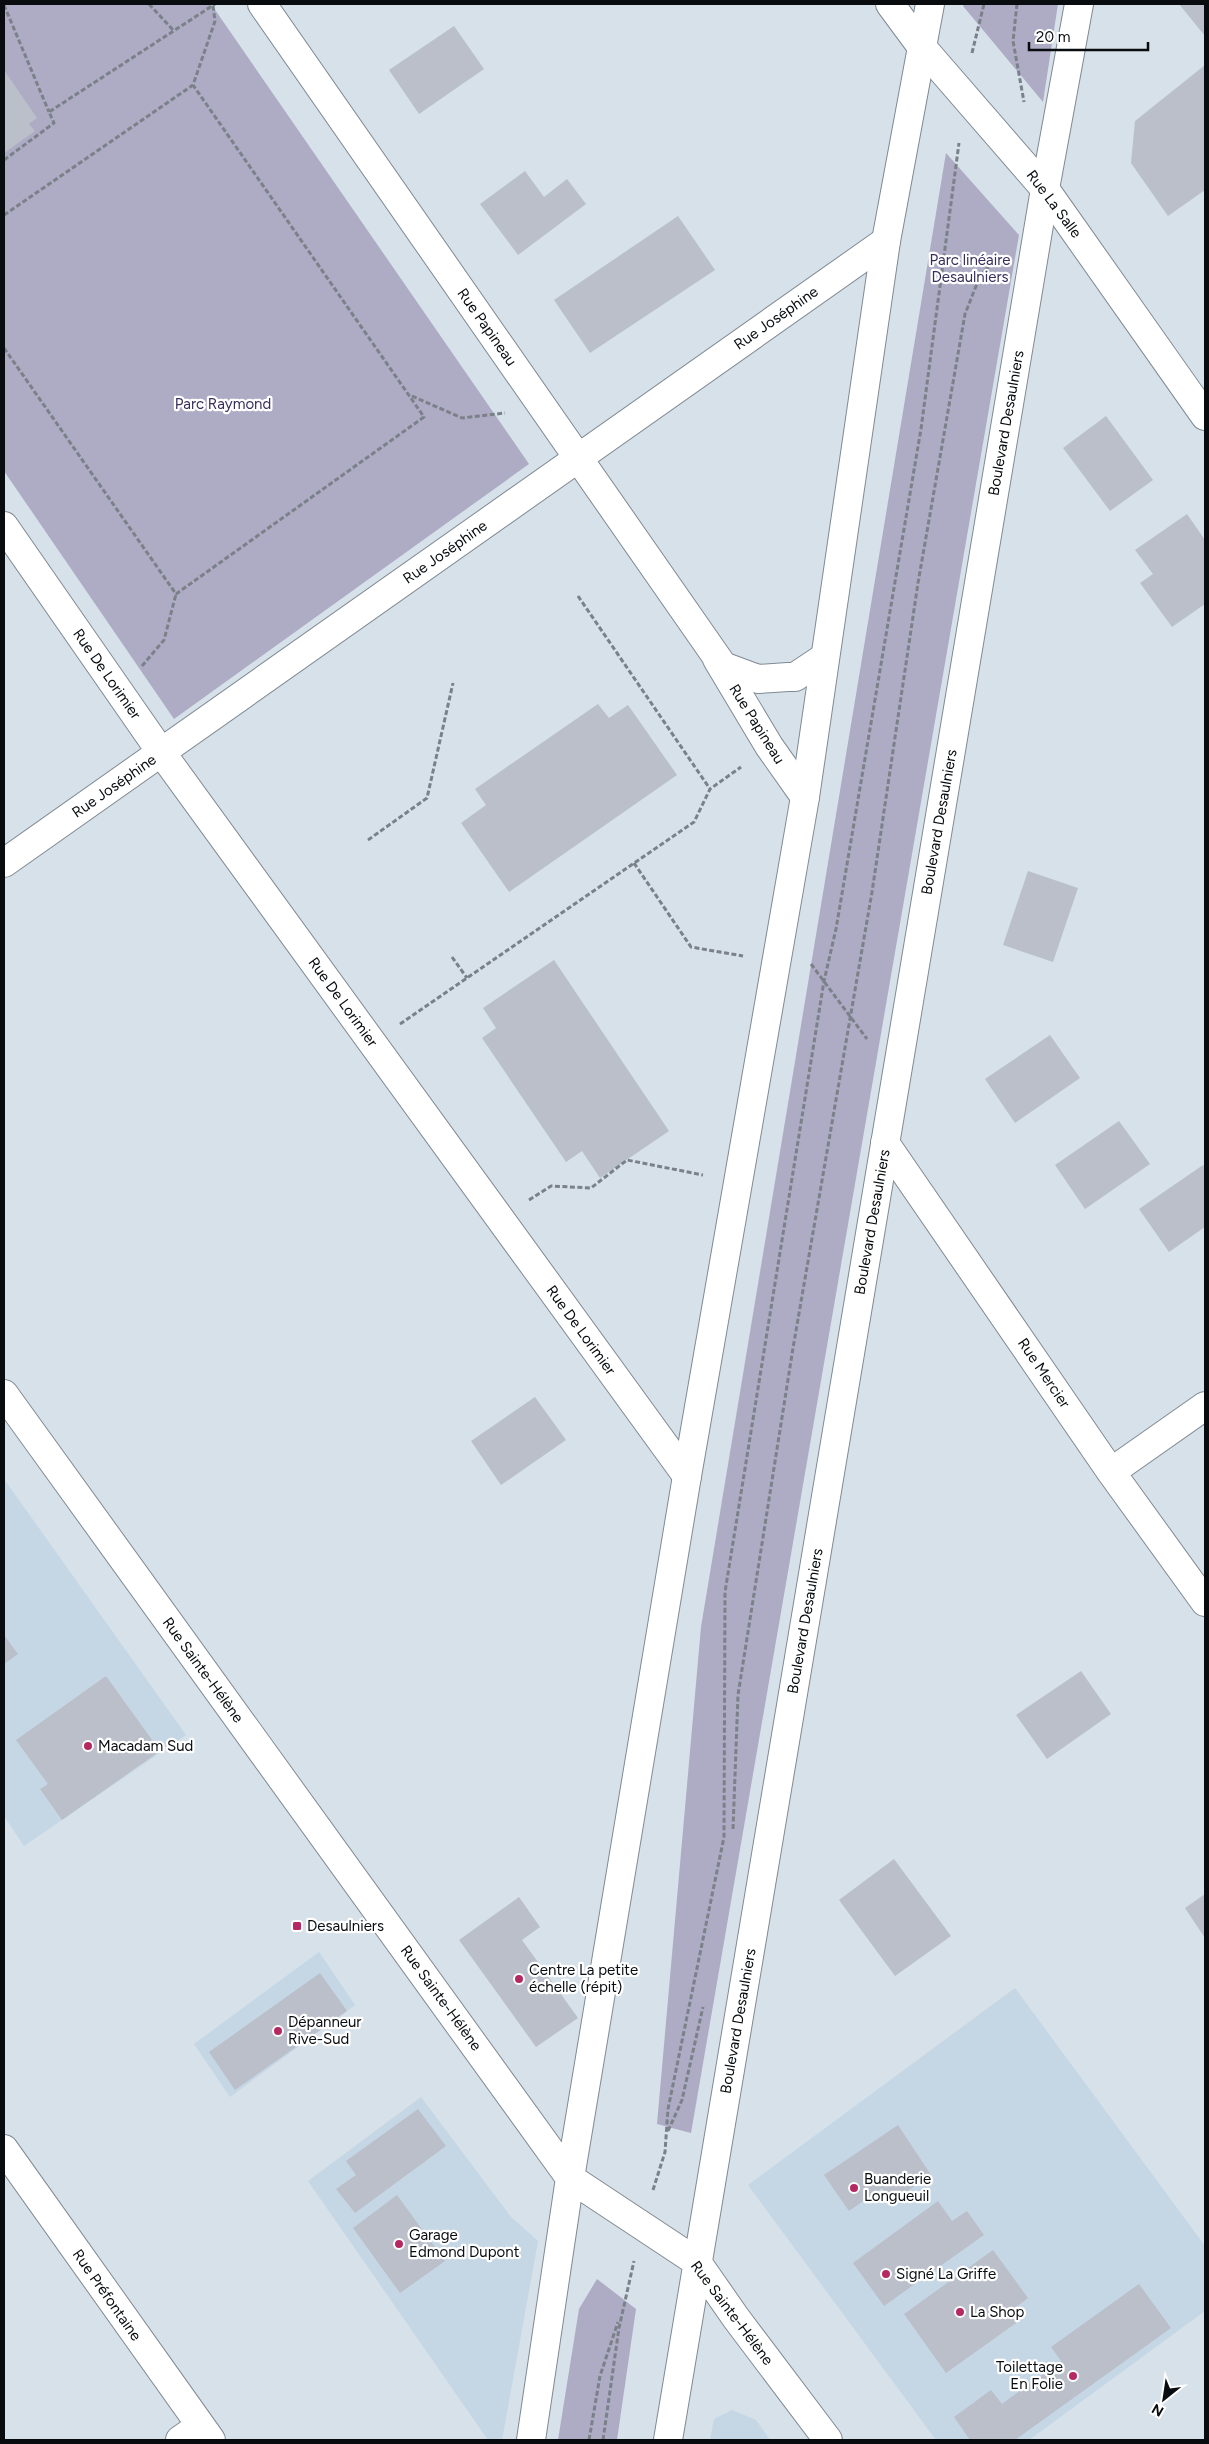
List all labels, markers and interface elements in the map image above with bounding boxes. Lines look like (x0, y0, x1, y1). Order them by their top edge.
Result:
scale bar (1029, 20, 1148, 52)
text: 20 m (1036, 28, 1070, 46)
street label: Rue La Salle (1023, 166, 1085, 242)
park label: Parc linéaire Desaulniers (930, 251, 1010, 286)
street label: Rue Joséphine (730, 282, 822, 354)
street label: Rue Papineau (454, 285, 520, 369)
street label: Boulevard Desaulniers (984, 349, 1028, 497)
park label: Parc Raymond (175, 395, 271, 413)
street label: Rue Joséphine (399, 516, 491, 588)
street label: Rue De Lorimier (69, 625, 145, 723)
street label: Rue Papineau (725, 681, 789, 767)
street label: Boulevard Desaulniers (917, 748, 961, 896)
street label: Rue Joséphine (68, 750, 160, 822)
street label: Rue De Lorimier (304, 954, 382, 1050)
street label: Boulevard Desaulniers (850, 1148, 894, 1296)
street label: Rue De Lorimier (542, 1282, 620, 1378)
street label: Rue Mercier (1014, 1335, 1074, 1411)
street label: Boulevard Desaulniers (783, 1547, 827, 1695)
street label: Rue Sainte-Hélène (159, 1614, 247, 1726)
place label: Macadam Sud (98, 1737, 193, 1755)
marker: Macadam Sud (82, 1740, 94, 1752)
place label: Desaulniers (307, 1917, 384, 1935)
marker: Desaulniers (291, 1920, 303, 1932)
street label: Rue Sainte-Hélène (397, 1942, 485, 2054)
street label: Boulevard Desaulniers (716, 1947, 760, 2095)
place label: Centre La petite échelle (répit) (529, 1961, 638, 1996)
marker: Centre La petite échelle (répit) (513, 1973, 525, 1985)
place label: Dépanneur Rive-Sud (288, 2013, 361, 2048)
marker: Dépanneur Rive-Sud (272, 2025, 284, 2037)
place label: Buanderie Longueuil (864, 2170, 931, 2205)
marker: Buanderie Longueuil (848, 2182, 860, 2194)
place label: Garage Edmond Dupont (409, 2226, 520, 2261)
marker: Garage Edmond Dupont (393, 2238, 405, 2250)
street label: Rue Préfontaine (69, 2246, 145, 2344)
street label: Rue Sainte-Hélène (687, 2257, 777, 2369)
place label: Signé La Griffe (896, 2265, 996, 2283)
marker: Signé La Griffe (880, 2268, 892, 2280)
place label: La Shop (970, 2303, 1024, 2321)
marker: La Shop (954, 2306, 966, 2318)
place label: Toilettage En Folie (996, 2358, 1063, 2393)
marker: Toilettage En Folie (1067, 2370, 1079, 2382)
north arrow (1139, 2374, 1189, 2424)
text: N (1149, 2400, 1167, 2420)

